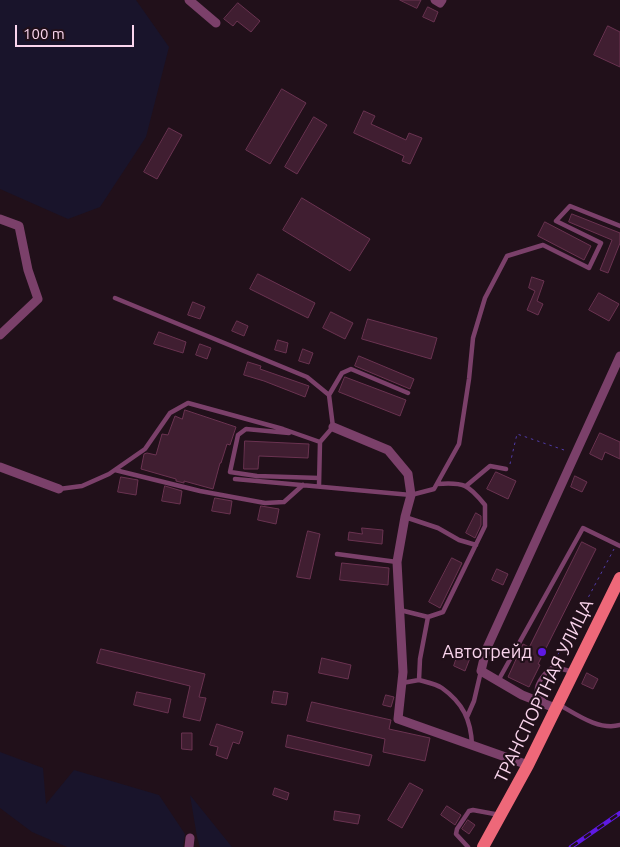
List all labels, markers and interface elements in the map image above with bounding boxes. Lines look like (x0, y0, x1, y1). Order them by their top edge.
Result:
scale bar (18, 15, 136, 47)
text: 100 m (23, 25, 65, 42)
street label: ТРАНСПОРТНАЯ УЛИЦА (490, 596, 598, 786)
place label: Автотрейд (442, 641, 532, 663)
marker: Автотрейд (536, 646, 548, 658)

